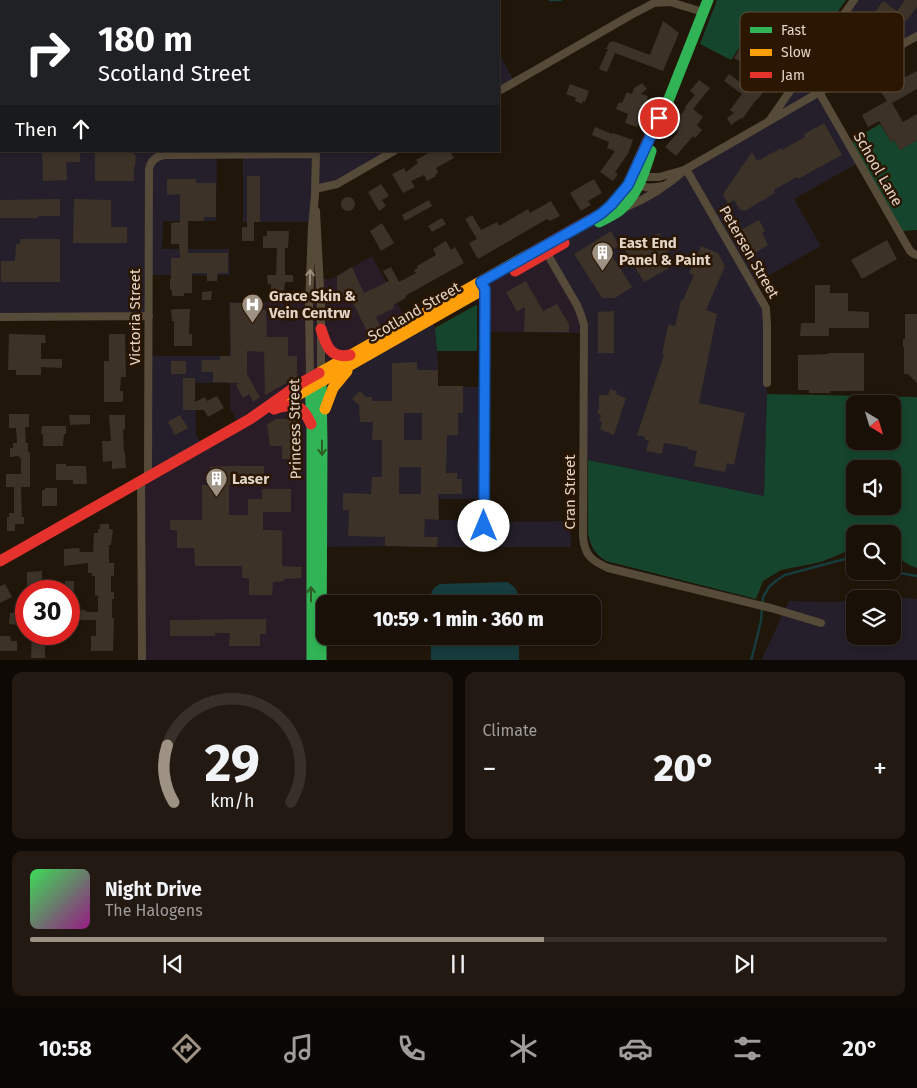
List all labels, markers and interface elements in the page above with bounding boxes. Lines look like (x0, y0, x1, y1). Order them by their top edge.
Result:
legend (740, 12, 904, 92)
text: 180 m (98, 18, 193, 60)
icon: right (15, 20, 80, 85)
text: Fast (781, 22, 807, 39)
text: Slow (781, 44, 811, 61)
text: Scotland Street (98, 60, 251, 87)
text: Jam (781, 67, 805, 84)
pin (638, 97, 680, 139)
icon: arrive (645, 104, 673, 132)
icon: ahead (67, 115, 95, 143)
text: Then (15, 118, 57, 141)
street label: School Lane (850, 129, 906, 209)
street label: Petersen Street (715, 202, 783, 302)
place label: East End Panel & Paint (619, 234, 711, 269)
building icon: East End Panel & Paint (591, 240, 615, 271)
street label: Victoria Street (126, 268, 144, 365)
one-way arrow (305, 270, 315, 286)
street label: Scotland Street (364, 278, 464, 346)
place label: Grace Skin & Vein Centrw (268, 287, 356, 322)
hospital icon: Grace Skin & Vein Centrw (241, 293, 265, 324)
street label: Princess Street (285, 378, 305, 480)
north arrow (846, 395, 901, 450)
map controls (846, 395, 901, 645)
one-way arrow (317, 440, 327, 456)
street label: Cran Street (561, 454, 579, 530)
button: sound (846, 460, 901, 515)
building icon: Laser (204, 467, 228, 498)
place label: Laser (232, 470, 270, 488)
position arrow (457, 499, 509, 551)
button: search (846, 525, 901, 580)
speed limit sign: 30 (15, 580, 80, 645)
one-way arrow (306, 587, 316, 603)
button: layers (846, 590, 901, 645)
text: 10:59 · 1 min · 360 m (373, 608, 544, 631)
text: Climate (483, 721, 537, 740)
text: 29 (205, 732, 260, 795)
text: 20° (654, 745, 716, 791)
text: − (483, 752, 497, 785)
text: + (873, 752, 887, 785)
text: km/h (210, 790, 254, 812)
text: Night Drive (105, 878, 202, 901)
text: The Halogens (105, 901, 203, 920)
icon: previous (159, 950, 187, 978)
icon: pause (444, 950, 472, 978)
icon: next (730, 950, 758, 978)
icon: directions (169, 1031, 204, 1066)
icon: music (281, 1031, 316, 1066)
icon: phone (394, 1031, 429, 1066)
icon: climate (506, 1031, 541, 1066)
icon: car (618, 1031, 653, 1066)
icon: filters (730, 1031, 765, 1066)
text: 10:58 (39, 1035, 92, 1062)
text: 20° (843, 1035, 878, 1062)

